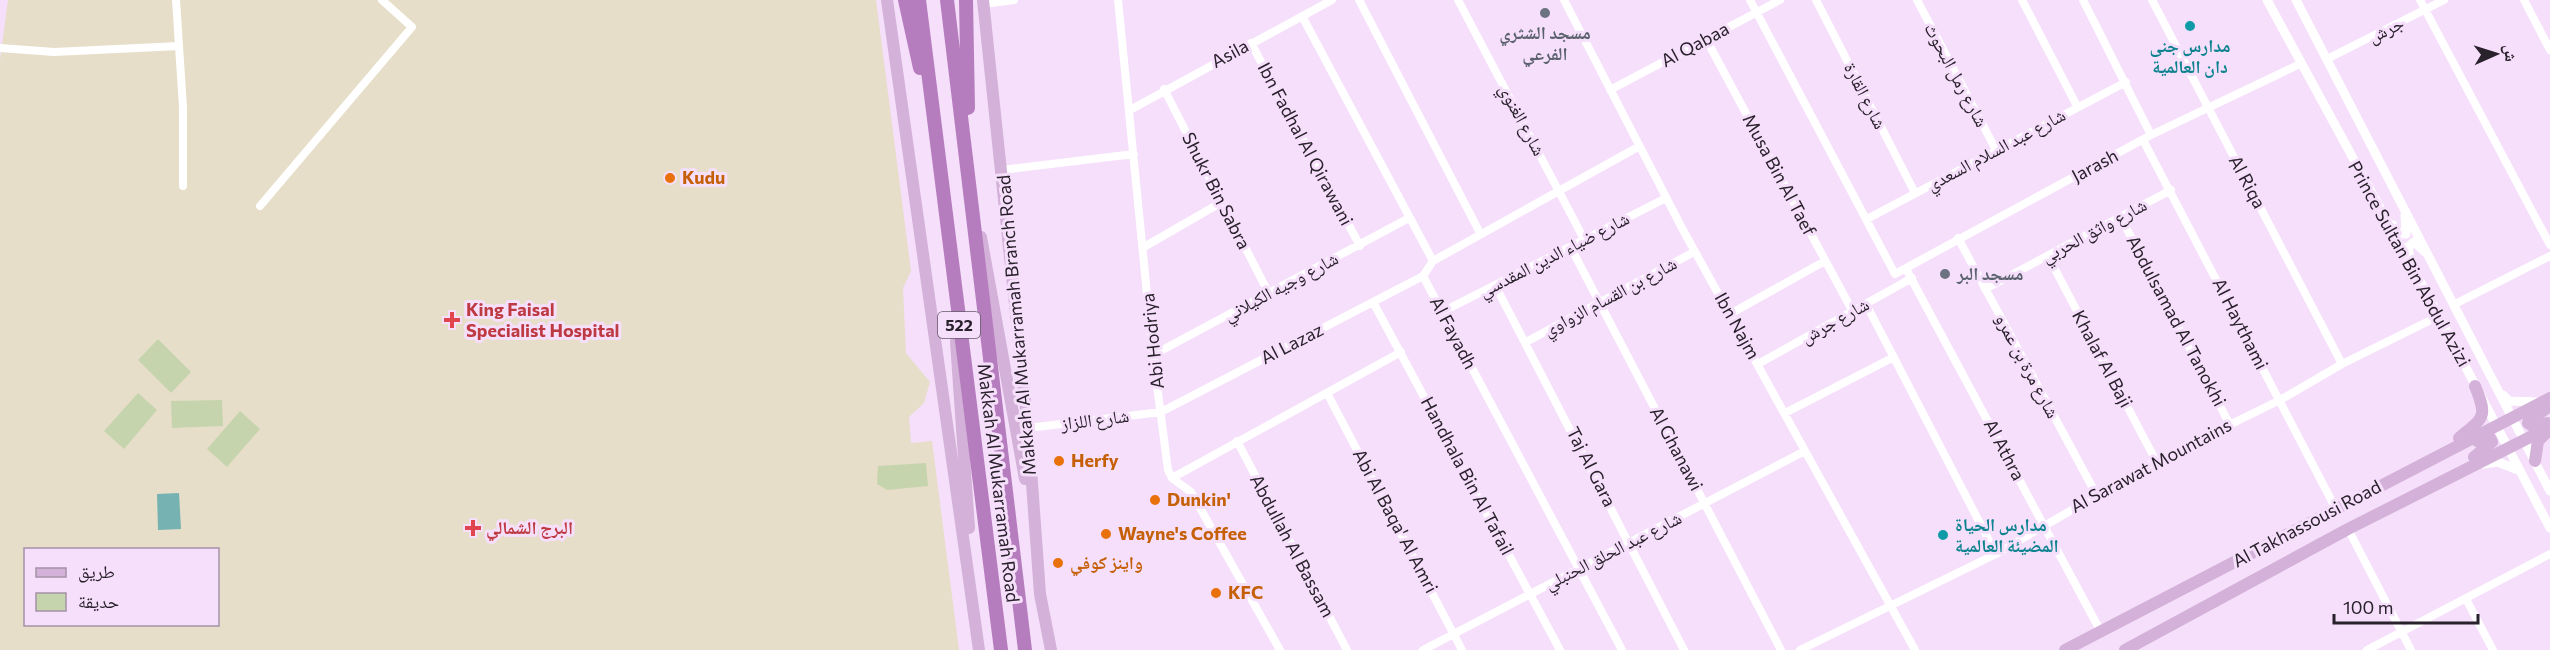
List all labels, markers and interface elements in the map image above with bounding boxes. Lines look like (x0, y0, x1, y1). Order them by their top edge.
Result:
marker: مسجد الشثري الفرعي (1538, 6, 1552, 20)
street label: جرش (2364, 11, 2407, 48)
street label: Al Qabaa (1657, 17, 1732, 71)
street label: شارع رمل البحوث (1919, 19, 1993, 131)
marker: مدارس جنى دان العالمية (2183, 19, 2197, 33)
place label: مسجد الشثري الفرعي (1499, 21, 1591, 68)
north arrow (2466, 24, 2526, 84)
street label: Asila (1207, 34, 1252, 72)
place label: مدارس جنى دان العالمية (2149, 34, 2231, 78)
text: ش (2501, 44, 2521, 62)
street label: Ibn Fadhal Al Qirawani (1254, 58, 1358, 229)
street label: شارع القارة (1839, 59, 1892, 133)
street label: شارع الغنوي (1491, 80, 1551, 161)
street label: شارع عبد السلام السعدي (1922, 103, 2071, 199)
street label: Musa Bin Al Taef (1739, 110, 1822, 240)
street label: Shukr Bin Sabra (1178, 128, 1256, 253)
street label: Jarash (2067, 144, 2122, 186)
street label: Al Riqa (2225, 151, 2271, 212)
street label: Prince Sultan Bin Abdul Azizi (2344, 157, 2476, 370)
place label: Kudu (682, 166, 725, 188)
marker: Kudu (663, 171, 677, 185)
street label: Makkah Al Mukarramah Branch Road (992, 174, 1040, 476)
street label: شارع واثق الحربي (2037, 193, 2152, 271)
street label: شارع ضياء الدين المقدسي (1475, 207, 1635, 306)
street label: Abdulsamad Al Tanokhi (2123, 231, 2231, 410)
street label: شارع وجيه الكيلاني (1219, 247, 1344, 330)
street label: شارع بن القسام الزواوي (1539, 252, 1682, 345)
place label: مسجد البر (1956, 262, 2023, 285)
marker: مسجد البر (1938, 267, 1952, 281)
street label: Al Haythami (2208, 274, 2273, 373)
street label: Ibn Najm (1711, 288, 1765, 363)
street label: Abi Hodriya (1136, 292, 1168, 390)
street label: شارع جرش (1797, 292, 1873, 349)
street label: Al Fayadh (1426, 293, 1482, 373)
place label: King Faisal Specialist Hospital (466, 298, 620, 341)
street label: Khalaf Al Baji (2068, 306, 2138, 411)
street label: شارع مرة بن عمرو (1990, 310, 2065, 422)
marker: King Faisal Specialist Hospital (443, 311, 461, 329)
road number: 522 (938, 312, 980, 338)
street label: Al Lazaz (1256, 318, 1327, 368)
street label: Makkah Al Mukarramah Road (973, 362, 1025, 604)
street label: Handhala Bin Al Tafail (1417, 393, 1519, 558)
street label: Al Ghanawi (1646, 403, 1708, 494)
street label: شارع اللزاز (1058, 404, 1130, 435)
street label: Al Sarawat Mountains (2066, 413, 2235, 517)
street label: Al Athra (1980, 415, 2030, 484)
street label: Taj Al Gara (1562, 423, 1621, 510)
street label: Abi Al Baqa' Al Amri (1349, 445, 1443, 596)
place label: Herfy (1071, 449, 1119, 471)
marker: Herfy (1052, 454, 1066, 468)
street label: Abdullah Al Bassam (1246, 470, 1340, 621)
street label: Al Takhassousi Road (2229, 475, 2384, 572)
place label: Dunkin' (1167, 488, 1231, 510)
marker: Dunkin' (1148, 493, 1162, 507)
street label: شارع عبد الحلق الحنبلي (1540, 506, 1687, 598)
place label: مدارس الحياة المضيئة العالمية (1955, 513, 2059, 556)
place label: البرج الشمالي (486, 516, 573, 542)
marker: البرج الشمالي (464, 519, 482, 537)
place label: Wayne's Coffee (1118, 522, 1247, 544)
marker: Wayne's Coffee (1099, 527, 1113, 541)
marker: مدارس الحياة المضيئة العالمية (1936, 528, 1950, 542)
legend (24, 548, 219, 626)
place label: واينز كوفي (1070, 551, 1143, 577)
marker: واينز كوفي (1051, 556, 1065, 570)
text: طريق (78, 560, 115, 583)
place label: KFC (1228, 581, 1263, 603)
marker: KFC (1209, 586, 1223, 600)
scale bar (2334, 587, 2478, 625)
text: حديقة (78, 590, 119, 612)
text: 100 m (2343, 596, 2393, 618)

